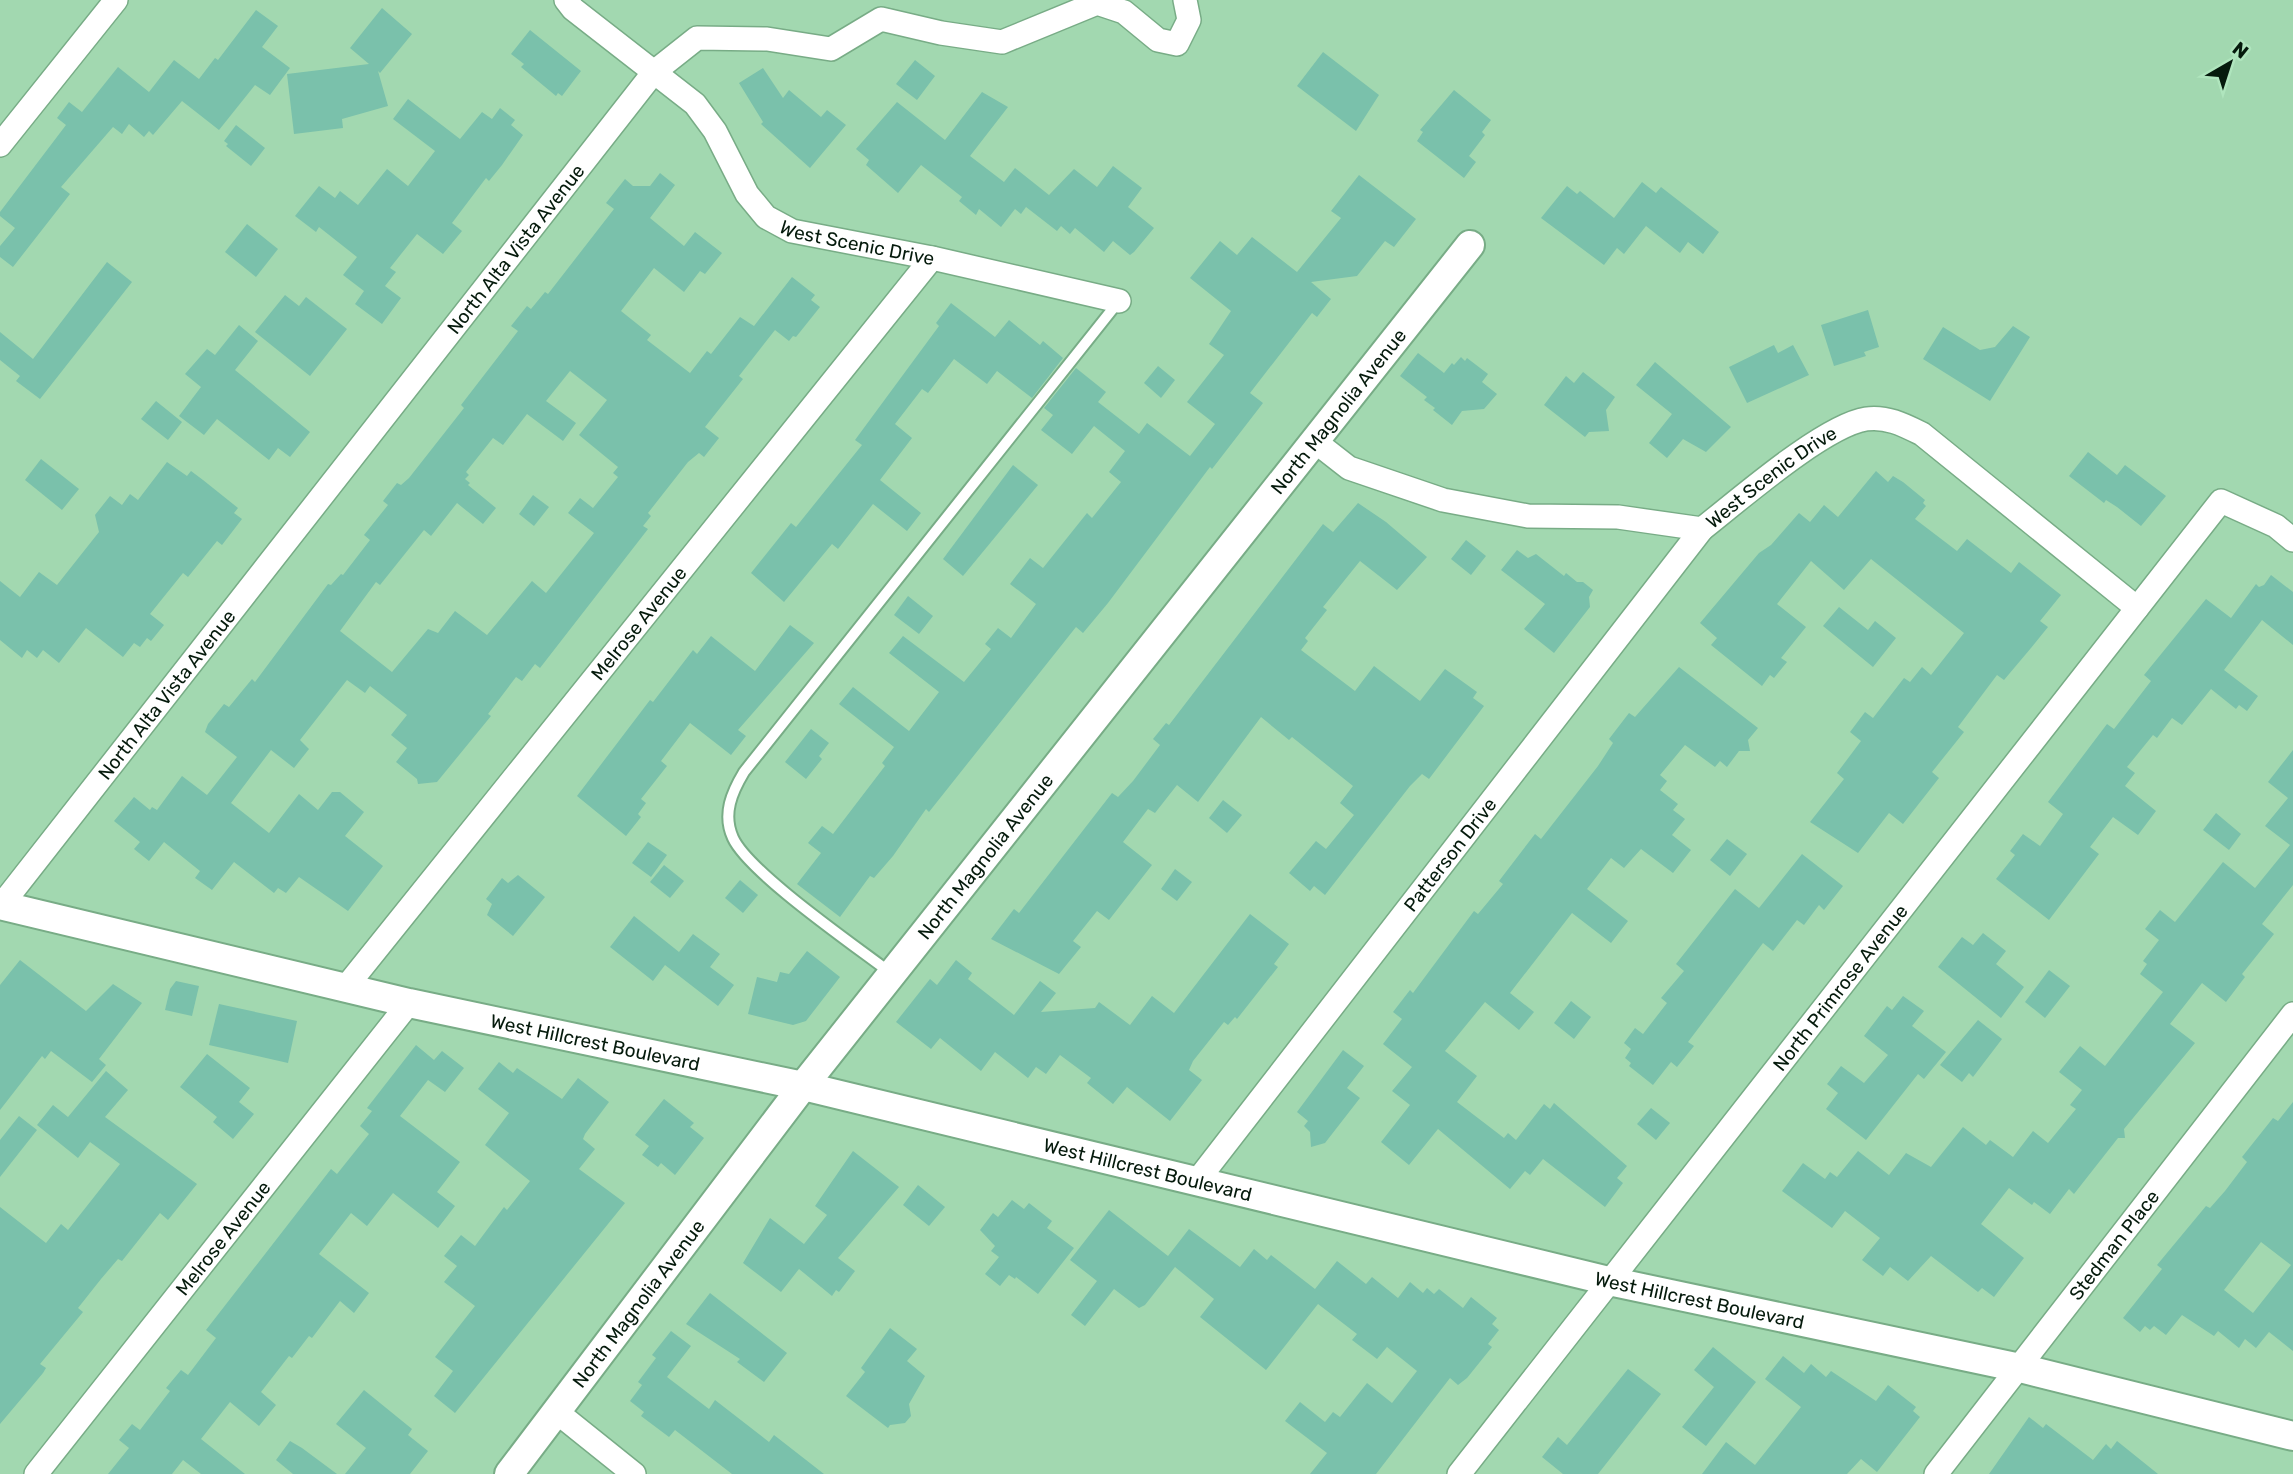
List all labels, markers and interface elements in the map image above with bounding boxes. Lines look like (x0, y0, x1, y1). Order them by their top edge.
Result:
north arrow (2195, 28, 2265, 98)
text: N (2228, 37, 2253, 63)
street label: North Alta Vista Avenue (442, 159, 589, 338)
street label: West Scenic Drive (776, 215, 937, 270)
street label: North Magnolia Avenue (1265, 324, 1411, 499)
street label: West Scenic Drive (1701, 421, 1841, 533)
street label: Melrose Avenue (586, 561, 691, 685)
street label: North Alta Vista Avenue (93, 605, 240, 784)
street label: North Magnolia Avenue (913, 769, 1058, 944)
street label: Patterson Drive (1399, 793, 1501, 916)
street label: North Primrose Avenue (1768, 900, 1912, 1075)
street label: West Hillcrest Boulevard (488, 1009, 702, 1076)
street label: West Hillcrest Boulevard (1041, 1133, 1254, 1206)
street label: Melrose Avenue (171, 1176, 275, 1300)
street label: Stedman Place (2064, 1185, 2164, 1305)
street label: North Magnolia Avenue (567, 1215, 709, 1392)
street label: West Hillcrest Boulevard (1592, 1266, 1806, 1334)

